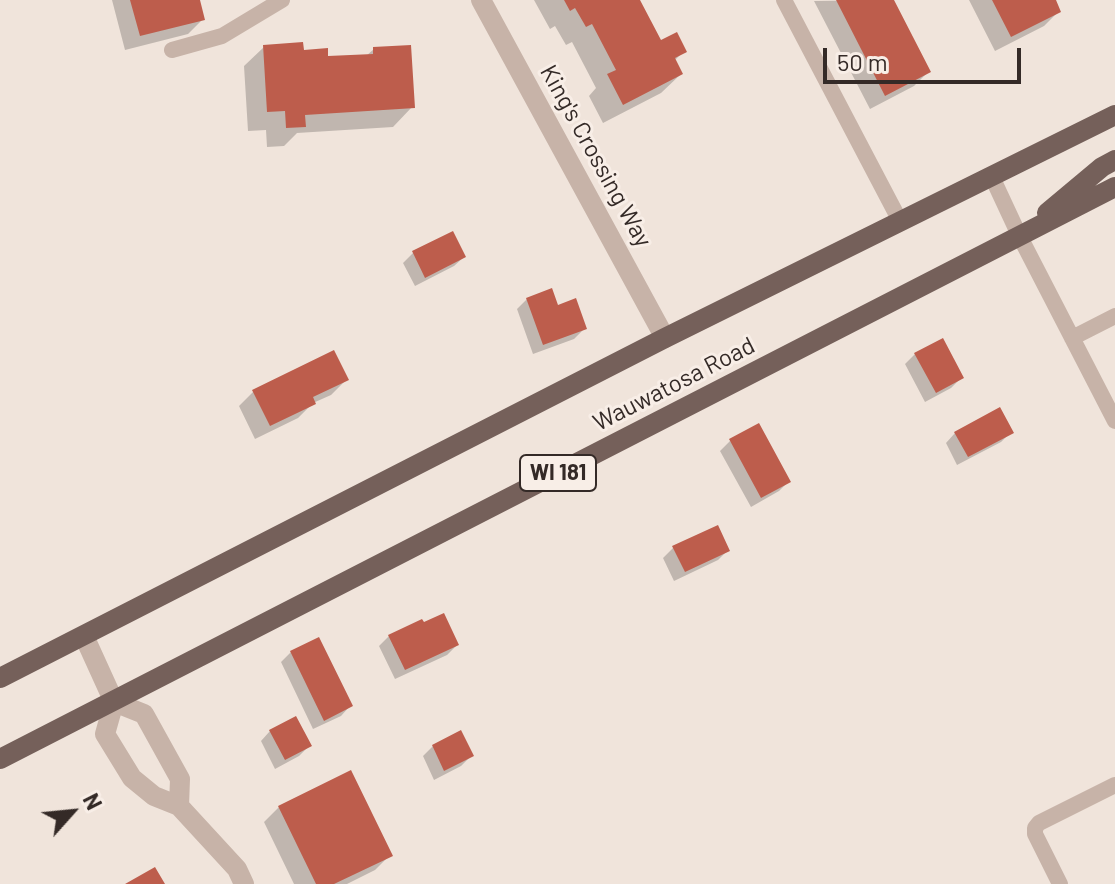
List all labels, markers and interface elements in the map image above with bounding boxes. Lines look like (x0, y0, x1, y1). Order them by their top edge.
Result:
scale bar (827, 32, 1025, 82)
text: 50 m (837, 47, 888, 76)
street label: King's Crossing Way (534, 60, 658, 252)
street label: Wauwatosa Road (588, 331, 760, 437)
road number: WI 181 (520, 455, 596, 491)
north arrow (32, 772, 112, 852)
text: N (78, 789, 108, 814)

